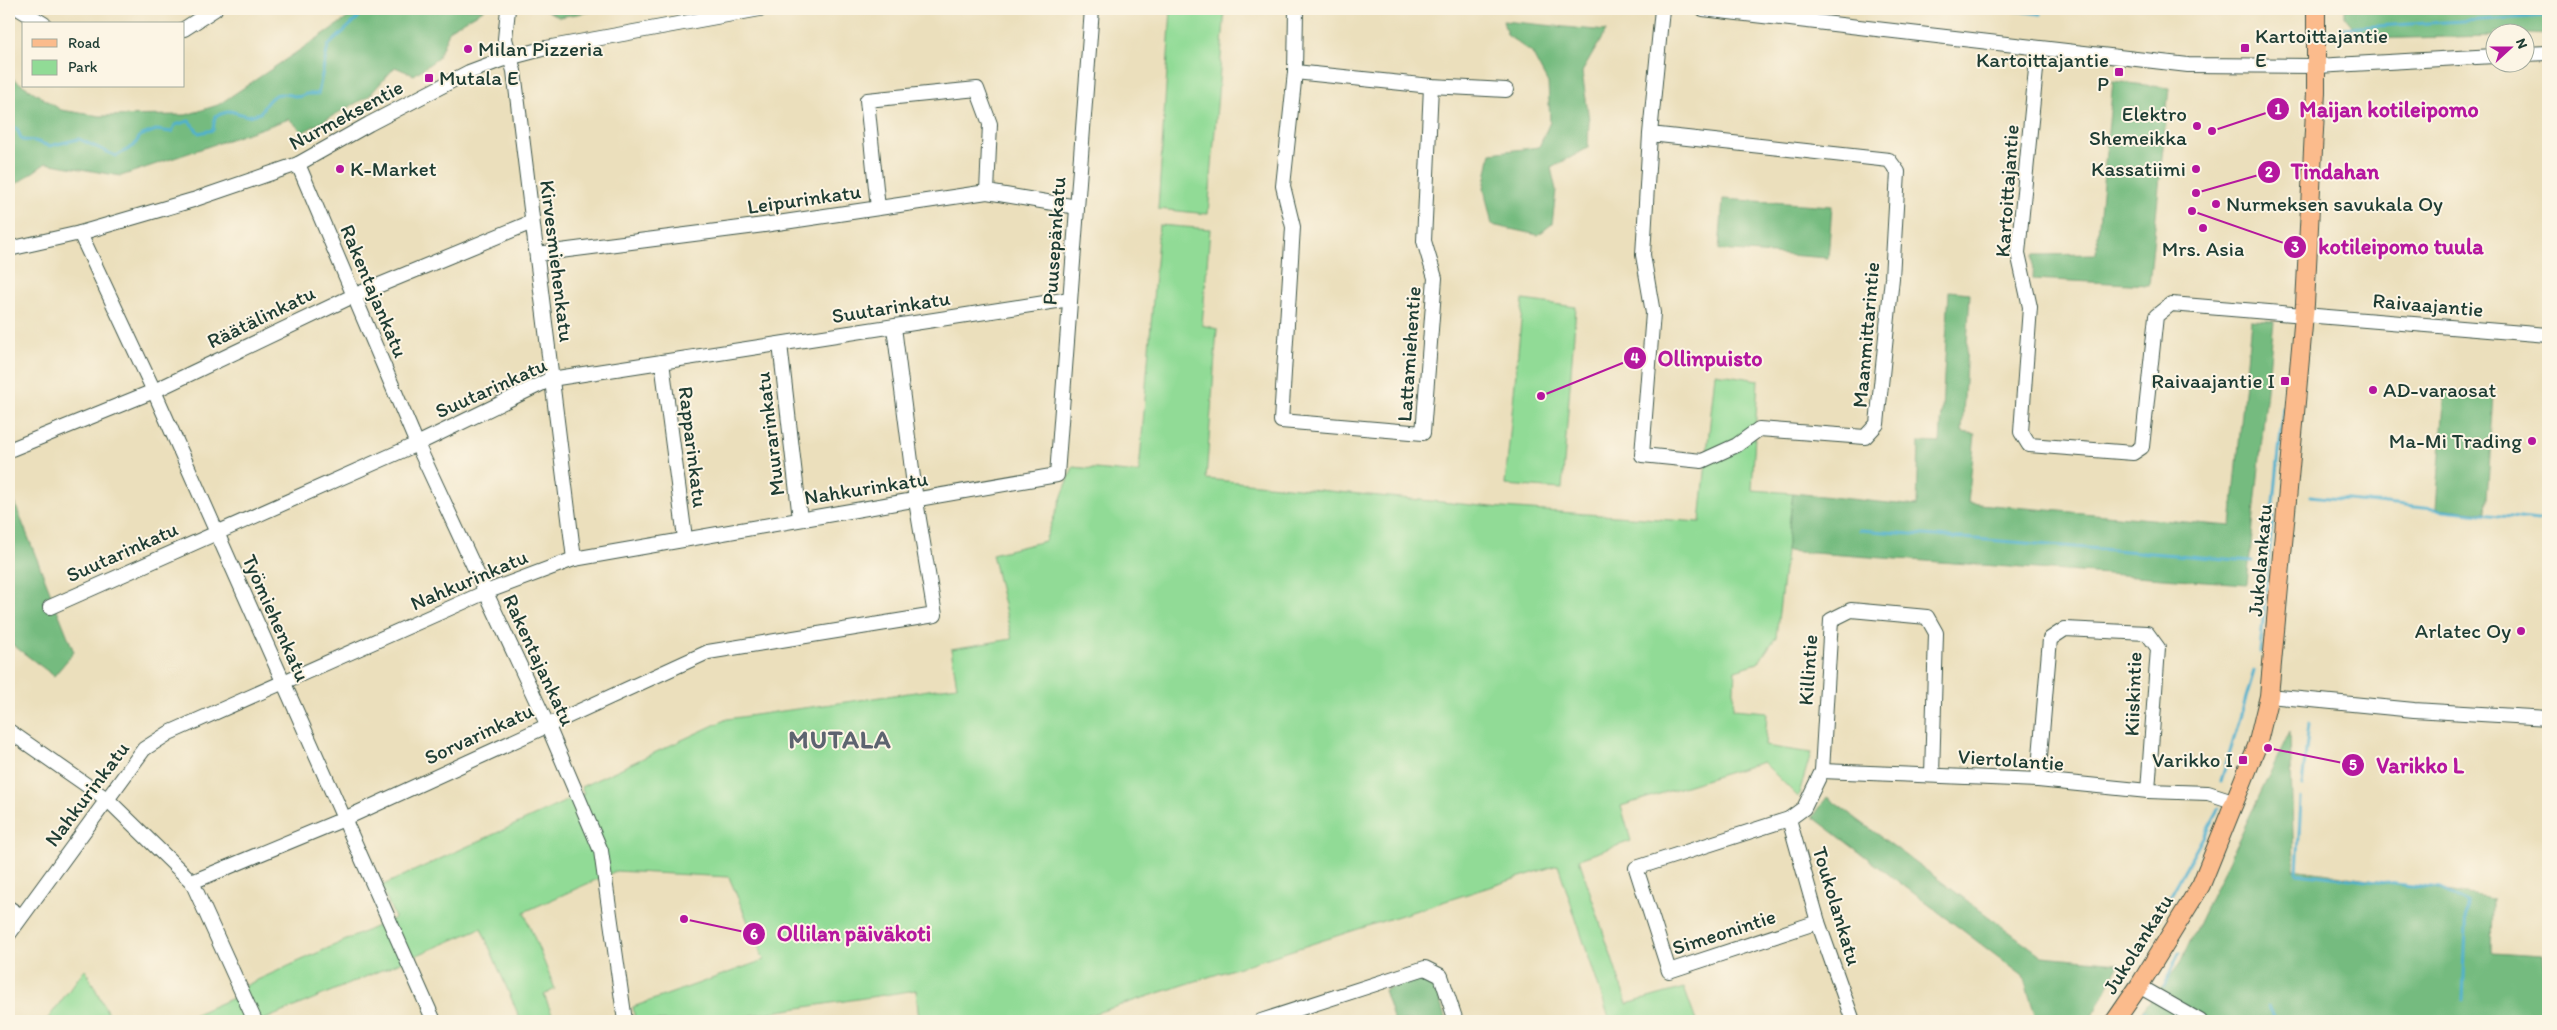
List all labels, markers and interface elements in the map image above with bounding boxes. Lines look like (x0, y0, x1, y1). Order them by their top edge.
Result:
legend (22, 22, 185, 88)
north arrow (2484, 22, 2534, 72)
place label: Kartoittajantie E (2255, 23, 2388, 72)
text: Road (68, 34, 101, 52)
place label: Milan Pizzeria (478, 36, 603, 61)
text: N (2512, 36, 2531, 51)
marker: Kartoittajantie E (2239, 42, 2251, 54)
marker: Milan Pizzeria (462, 43, 474, 55)
place label: Kartoittajantie P (1976, 47, 2109, 96)
text: Park (68, 58, 98, 76)
place label: Mutala E (439, 65, 519, 90)
marker: Kartoittajantie P (2113, 66, 2125, 78)
marker: Mutala E (423, 72, 435, 84)
street label: Nurmeksentie (284, 74, 407, 155)
callout: Maijan kotileipomo (2265, 90, 2488, 127)
text: Maijan kotileipomo (2299, 96, 2479, 123)
text: 1 (2275, 100, 2282, 118)
place label: Elektro Shemeikka (2089, 101, 2187, 150)
marker: Elektro Shemeikka (2191, 120, 2203, 132)
street label: Kartoittajantie (1989, 124, 2024, 258)
callout: Tindahan (2256, 153, 2390, 190)
place label: K-Market (350, 156, 437, 181)
place label: Kassatiimi (2091, 156, 2186, 181)
text: Tindahan (2290, 158, 2380, 185)
marker: K-Market (334, 163, 346, 175)
marker: Kassatiimi (2190, 163, 2202, 175)
text: 2 (2265, 163, 2273, 181)
street label: Puusepänkatu (1037, 176, 1070, 306)
street label: Kirvesmiehenkatu (535, 178, 580, 344)
street label: Leipurinkatu (745, 178, 863, 219)
place label: Nurmeksen savukala Oy (2226, 191, 2443, 216)
marker: Nurmeksen savukala Oy (2210, 198, 2222, 210)
street label: Rakentajankatu (335, 220, 414, 362)
marker: Mrs. Asia (2197, 222, 2209, 234)
callout: kotileipomo tuula (2283, 228, 2493, 265)
text: kotileipomo tuula (2318, 233, 2484, 260)
place label: Mrs. Asia (2162, 236, 2244, 261)
text: 3 (2291, 238, 2299, 256)
street label: Maanmittarintie (1847, 261, 1884, 409)
street label: Räätälinkatu (203, 279, 319, 353)
street label: Suutarinkatu (830, 285, 952, 328)
street label: Lattamiehentie (1391, 285, 1426, 423)
street label: Raivaajantie (2372, 287, 2485, 322)
callout: Ollinpuisto (1622, 339, 1772, 376)
text: Ollinpuisto (1657, 345, 1763, 372)
text: 4 (1630, 349, 1640, 367)
street label: Suutarinkatu (431, 352, 551, 423)
place label: Raivaajantie I (2151, 368, 2275, 393)
street label: Muurarinkatu (749, 370, 790, 497)
marker: Raivaajantie I (2279, 375, 2291, 387)
place label: AD-varaosat (2383, 377, 2497, 402)
marker: AD-varaosat (2367, 384, 2379, 396)
street label: Rapparinkatu (674, 385, 713, 509)
place label: Ma-Mi Trading (2389, 428, 2522, 453)
marker: Ma-Mi Trading (2526, 435, 2538, 447)
street label: Nahkurinkatu (802, 465, 930, 510)
street label: Jukolankatu (2242, 503, 2277, 617)
street label: Suutarinkatu (62, 516, 182, 587)
street label: Nahkurinkatu (406, 544, 531, 615)
street label: Työmiehenkatu (237, 550, 316, 685)
street label: Rakentajankatu (498, 590, 581, 730)
place label: Arlatec Oy (2415, 618, 2511, 643)
marker: Arlatec Oy (2515, 625, 2527, 637)
street label: Killintie (1793, 634, 1822, 706)
street label: Kiiskintie (2119, 651, 2146, 737)
street label: Sorvarinkatu (420, 697, 537, 770)
district label: MUTALA (788, 723, 892, 755)
street label: Nahkurinkatu (39, 736, 134, 851)
street label: Viertolantie (1957, 743, 2065, 776)
place label: Varikko I (2152, 747, 2233, 772)
callout: Varikko L (2341, 747, 2474, 784)
text: Varikko L (2376, 752, 2465, 779)
marker: Varikko I (2237, 754, 2249, 766)
text: 5 (2349, 756, 2357, 774)
street label: Toukolankatu (1808, 843, 1867, 969)
street label: Jukolankatu (2097, 889, 2178, 998)
street label: Simeonintie (1669, 903, 1779, 960)
callout: Ollilan päiväkoti (741, 915, 942, 952)
text: Ollilan päiväkoti (777, 920, 931, 947)
text: 6 (750, 925, 758, 943)

